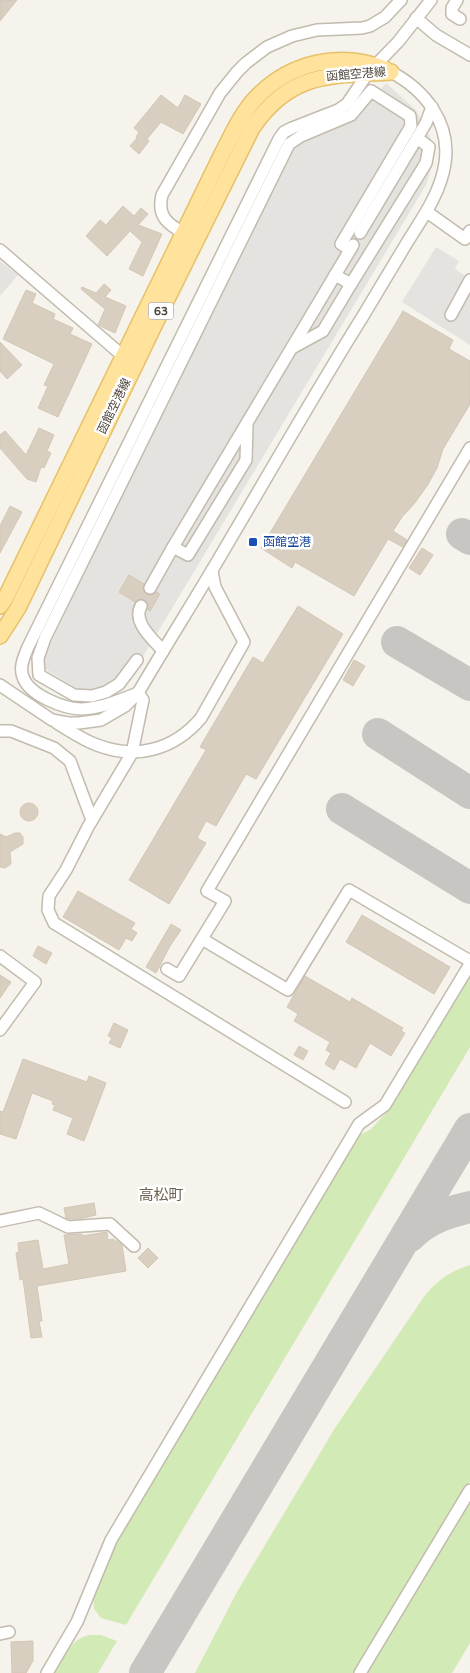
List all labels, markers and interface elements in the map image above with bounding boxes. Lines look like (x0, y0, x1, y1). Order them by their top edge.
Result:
street label: 函館空港線 (325, 64, 387, 84)
road number: 63 (148, 302, 174, 320)
street label: 函館空港線 (95, 376, 133, 436)
place label: 函館空港 (263, 535, 311, 549)
marker: 函館空港 (247, 536, 259, 548)
district label: 高松町 (138, 1186, 184, 1204)

